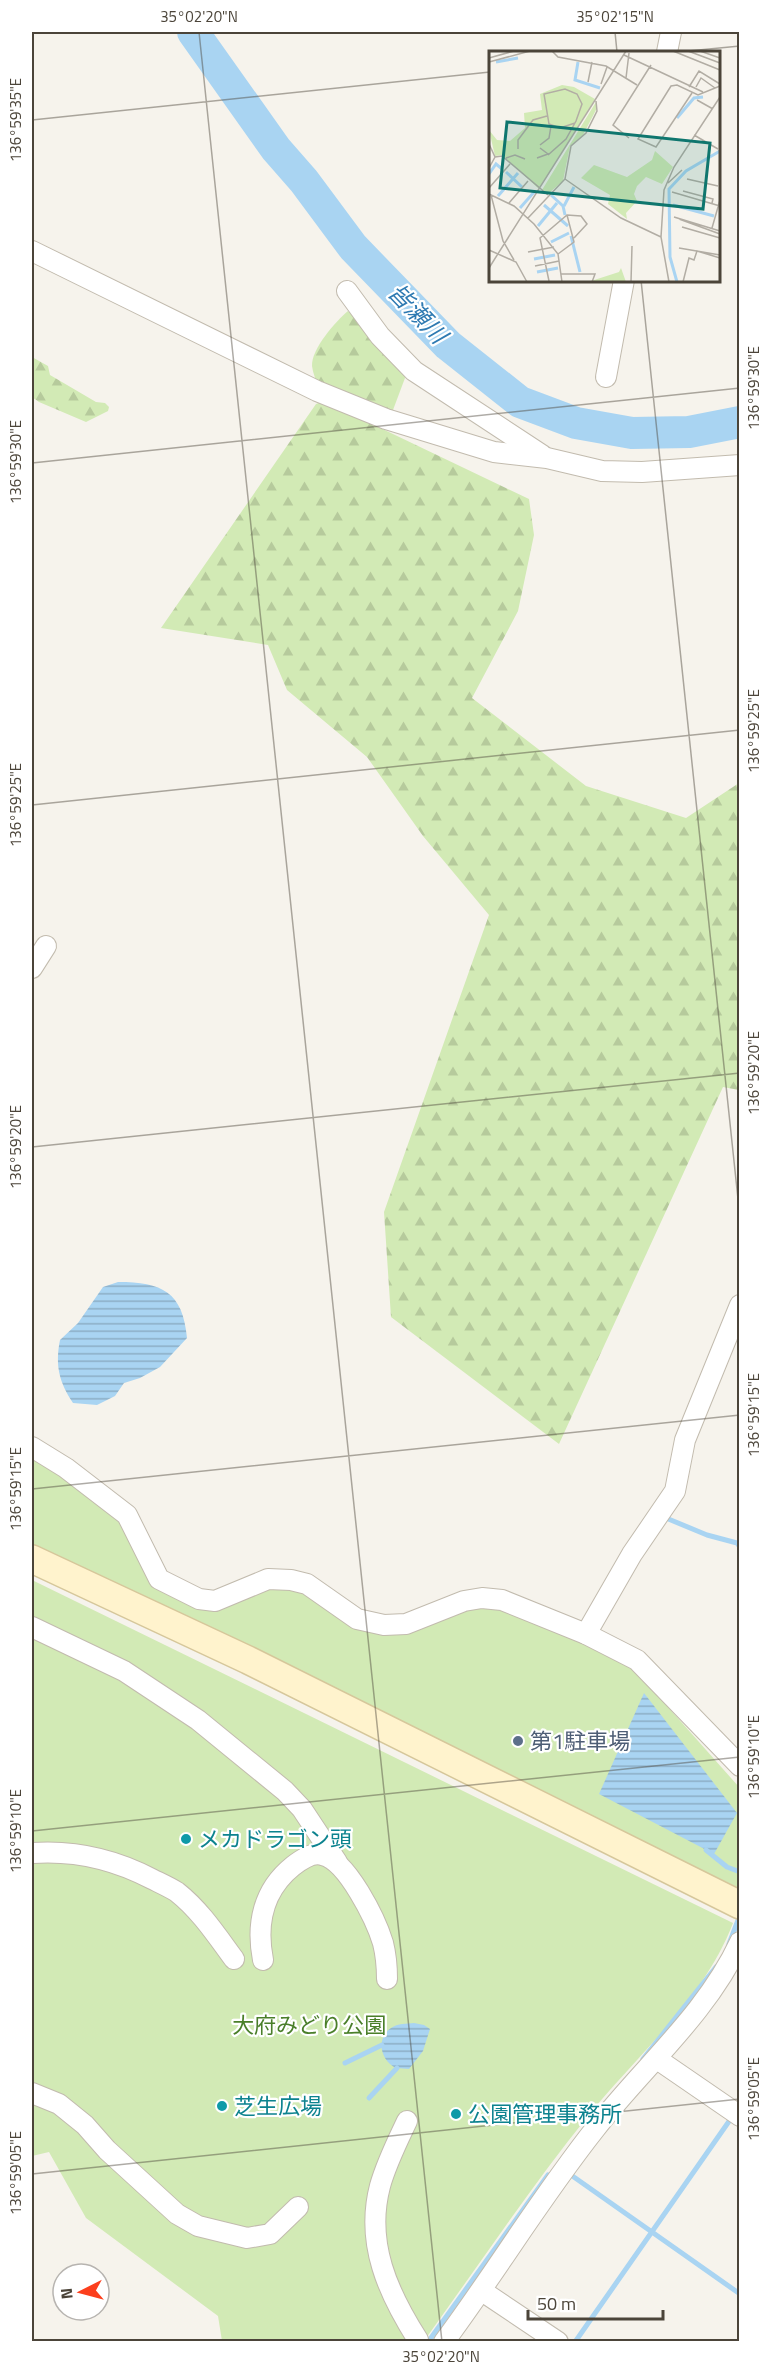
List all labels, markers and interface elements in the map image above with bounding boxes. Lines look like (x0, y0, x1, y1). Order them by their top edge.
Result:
text: 35°02'20"N (160, 5, 238, 28)
text: 35°02'15"N (576, 5, 654, 28)
inset map (489, 51, 720, 282)
text: 136°59'35"E (4, 78, 27, 162)
water label: 皆瀬川 (380, 275, 458, 354)
text: 136°59'30"E (742, 346, 765, 430)
text: 136°59'30"E (4, 420, 27, 504)
text: 136°59'25"E (742, 689, 765, 773)
text: 136°59'25"E (4, 763, 27, 847)
text: 136°59'20"E (742, 1031, 765, 1115)
text: 136°59'20"E (4, 1105, 27, 1189)
text: 136°59'15"E (742, 1373, 765, 1457)
text: 136°59'15"E (4, 1447, 27, 1531)
text: 136°59'10"E (742, 1715, 765, 1799)
place label: 第1駐車場 (530, 1724, 630, 1758)
marker: 第1駐車場 (511, 1734, 525, 1748)
text: 136°59'10"E (4, 1789, 27, 1873)
place label: メカドラゴン頭 (198, 1822, 352, 1856)
marker: メカドラゴン頭 (179, 1832, 193, 1846)
park label: 大府みどり公園 (232, 2008, 386, 2042)
text: 136°59'05"E (742, 2057, 765, 2141)
place label: 芝生広場 (234, 2089, 322, 2123)
place label: 公園管理事務所 (468, 2097, 622, 2131)
marker: 芝生広場 (215, 2099, 229, 2113)
marker: 公園管理事務所 (449, 2107, 463, 2121)
text: 136°59'05"E (4, 2131, 27, 2215)
north arrow (51, 2262, 111, 2322)
scale bar (528, 2283, 663, 2321)
text: N (54, 2287, 79, 2300)
text: 50 m (537, 2290, 576, 2317)
text: 35°02'20"N (402, 2345, 480, 2368)

